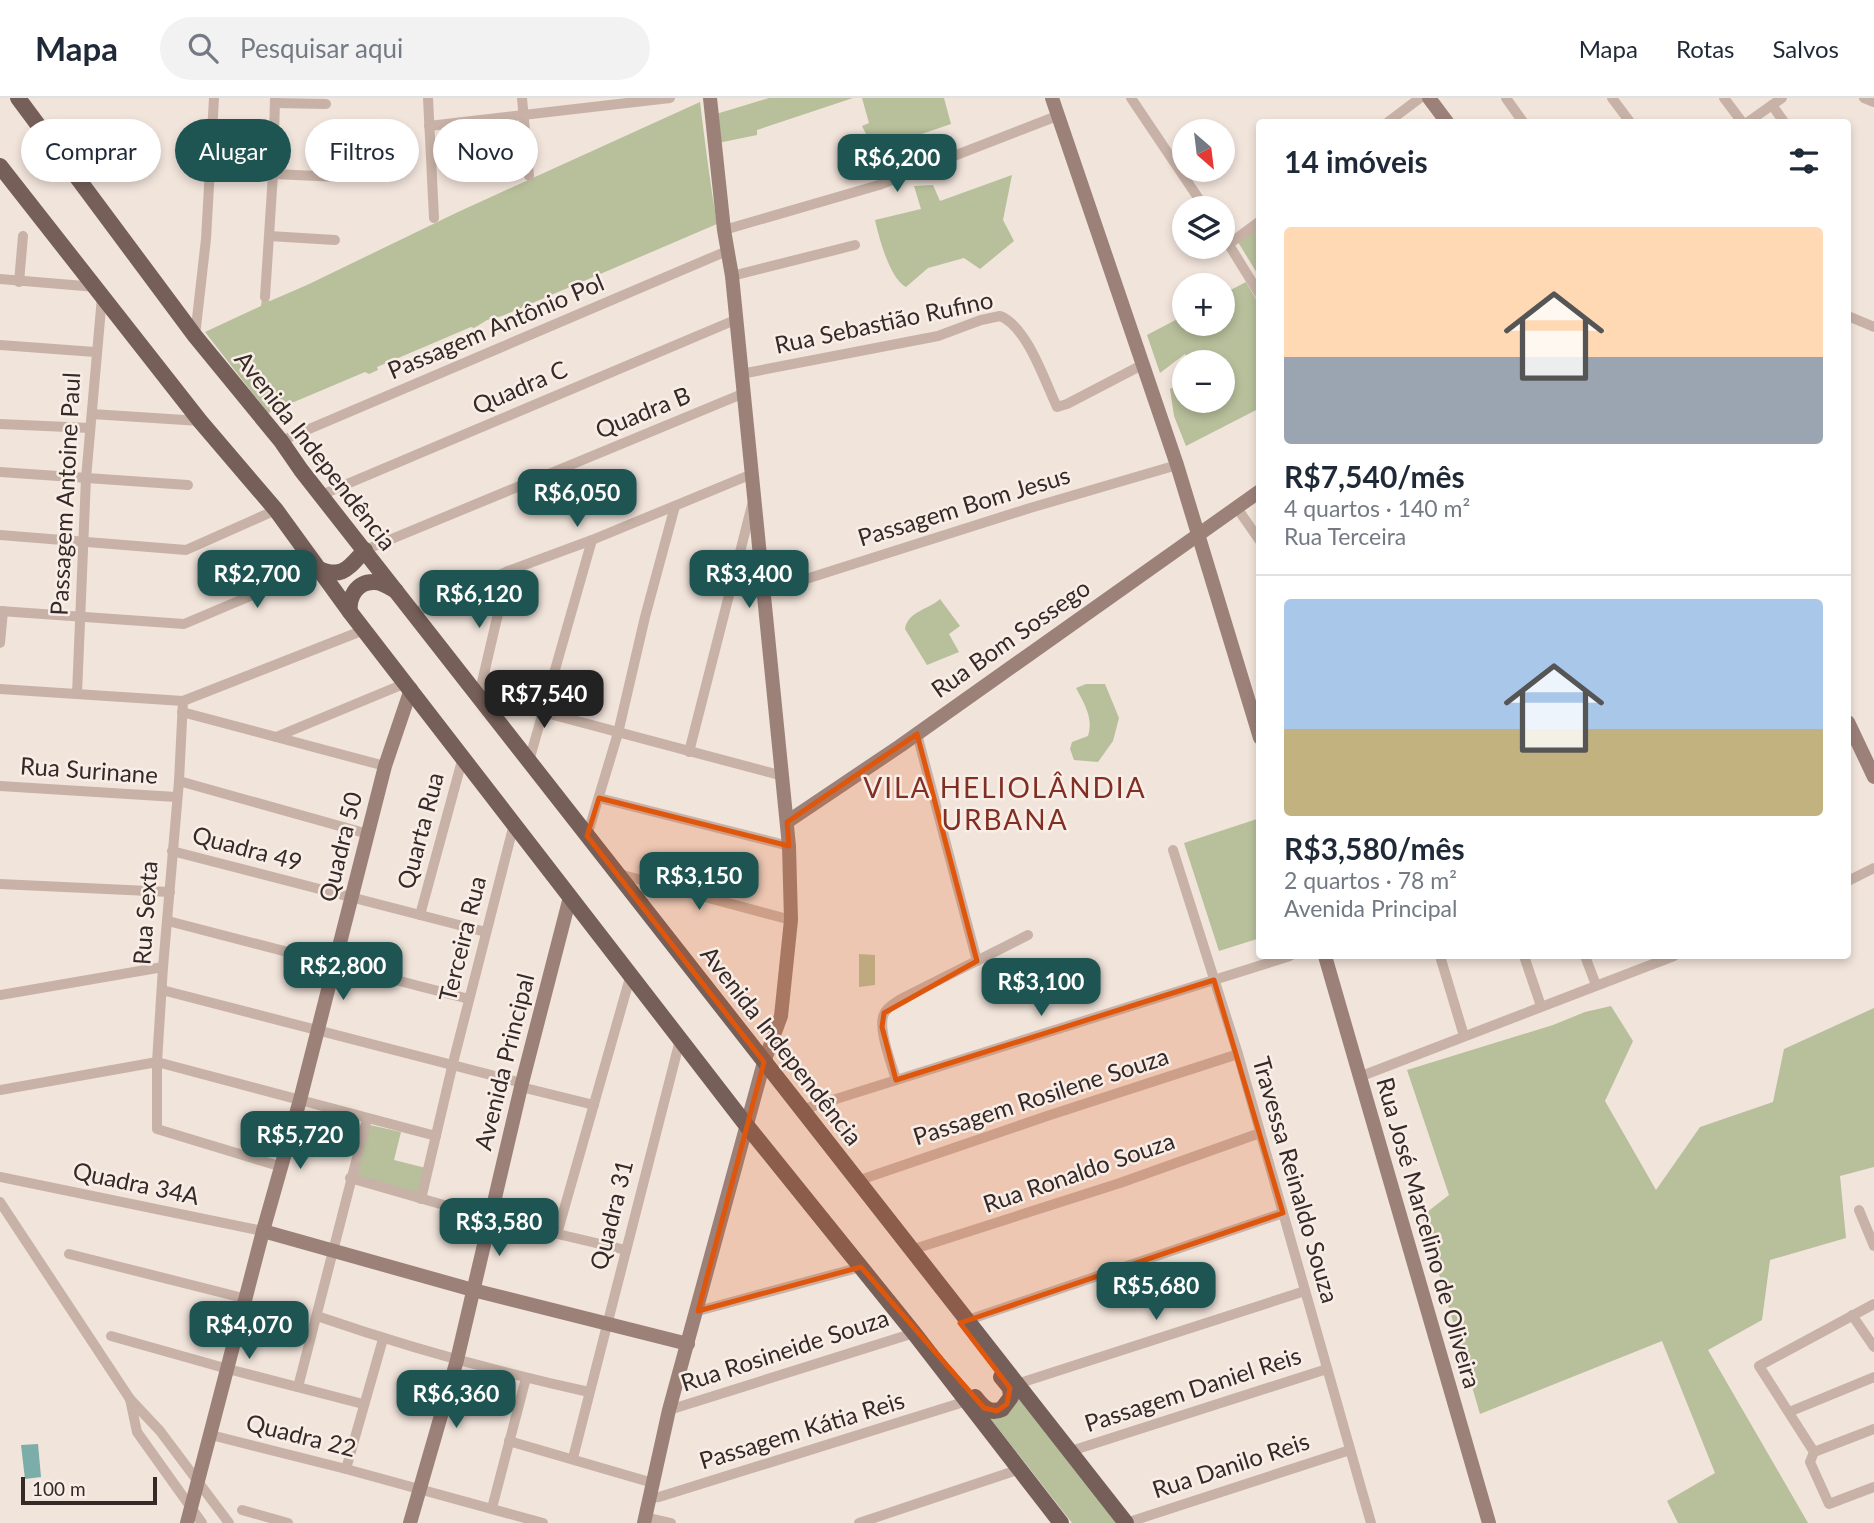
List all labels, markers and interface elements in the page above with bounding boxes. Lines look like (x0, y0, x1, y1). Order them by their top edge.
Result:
search box (160, 17, 650, 80)
text: Mapa (35, 28, 118, 68)
icon: search (184, 29, 222, 67)
text: Pesquisar aqui (240, 32, 403, 64)
text: Mapa (1579, 34, 1638, 63)
text: Rotas (1676, 34, 1735, 63)
text: Salvos (1773, 34, 1839, 63)
chip: Comprar (21, 119, 161, 182)
chip: Alugar (175, 119, 291, 182)
chip: Filtros (305, 119, 419, 182)
chip: Novo (433, 119, 538, 182)
north arrow (1172, 119, 1236, 182)
map controls (1172, 119, 1235, 413)
pin: R$6,200 (832, 134, 962, 194)
icon: filters (1785, 142, 1823, 180)
text: R$6,200 (854, 143, 940, 171)
text: 14 imóveis (1284, 143, 1428, 179)
button: layers (1172, 196, 1235, 259)
street label: Passagem Antônio Pol (383, 267, 608, 384)
button: + (1172, 273, 1235, 336)
icon: home (1491, 273, 1617, 399)
street label: Rua Sebastião Rufino (772, 284, 996, 359)
street label: Avenida Independência (229, 345, 403, 555)
button: − (1172, 350, 1235, 413)
street label: Quadra C (468, 354, 571, 420)
street label: Passagem Antoine Paul (44, 372, 85, 616)
street label: Quadra B (591, 379, 694, 444)
text: R$7,540/mês (1284, 458, 1465, 494)
street label: Passagem Bom Jesus (854, 460, 1073, 552)
pin: R$6,050 (512, 470, 642, 529)
text: R$6,050 (534, 478, 620, 506)
text: 4 quartos · 140 m² (1284, 494, 1470, 522)
text: Rua Terceira (1284, 522, 1406, 550)
pin: R$2,700 (192, 550, 322, 610)
pin: R$3,400 (684, 550, 814, 610)
text: R$2,700 (214, 559, 300, 587)
text: R$3,400 (706, 559, 792, 587)
pin: R$6,120 (414, 570, 544, 630)
street label: Rua Bom Sossego (925, 572, 1095, 703)
text: R$6,120 (436, 579, 522, 607)
icon: home (1491, 645, 1617, 771)
pin: R$7,540 (479, 670, 609, 730)
text: R$7,540 (501, 679, 587, 707)
street label: Rua Surinane (19, 750, 159, 789)
street label: Quarta Rua (390, 769, 449, 892)
district label: VILA HELIOLÂNDIA URBANA (863, 770, 1147, 836)
street label: Quadra 50 (312, 789, 367, 905)
street label: Quadra 49 (189, 819, 305, 876)
text: R$3,580/mês (1284, 830, 1465, 866)
pin: R$3,150 (634, 852, 764, 912)
street label: Rua Sexta (126, 860, 163, 966)
text: R$3,150 (656, 861, 742, 889)
text: 2 quartos · 78 m² (1284, 866, 1457, 894)
street label: Terceira Rua (432, 873, 491, 1004)
text: Avenida Principal (1284, 894, 1457, 922)
street label: Avenida Independência (695, 940, 869, 1150)
pin: R$2,800 (278, 942, 408, 1002)
text: R$2,800 (300, 951, 386, 979)
pin: R$3,100 (976, 958, 1106, 1018)
text: R$3,100 (998, 967, 1084, 995)
street label: Avenida Principal (468, 970, 540, 1153)
street label: Passagem Rosilene Souza (909, 1041, 1172, 1151)
street label: Travessa Reinaldo Souza (1247, 1053, 1346, 1306)
street label: Rua José Marcelino de Oliveira (1371, 1074, 1488, 1391)
pin: R$5,720 (235, 1112, 365, 1171)
text: R$5,720 (257, 1120, 343, 1148)
street label: Rua Ronaldo Souza (979, 1125, 1178, 1218)
street label: Quadra 34A (70, 1155, 203, 1210)
street label: Quadra 31 (583, 1157, 638, 1273)
pin: R$3,580 (434, 1198, 564, 1258)
text: R$3,580 (456, 1207, 542, 1235)
pin: R$5,680 (1091, 1262, 1221, 1322)
text: R$5,680 (1113, 1271, 1199, 1299)
pin: R$4,070 (184, 1302, 314, 1361)
street label: Rua Rosineide Souza (677, 1302, 892, 1397)
text: R$4,070 (206, 1310, 292, 1338)
street label: Passagem Daniel Reis (1081, 1340, 1305, 1437)
pin: R$6,360 (391, 1370, 521, 1430)
text: R$6,360 (413, 1379, 499, 1407)
street label: Passagem Kátia Reis (695, 1385, 908, 1475)
street label: Quadra 22 (243, 1407, 359, 1462)
street label: Rua Danilo Reis (1148, 1426, 1313, 1504)
scale bar (21, 1474, 158, 1506)
text: 100 m (32, 1477, 86, 1500)

